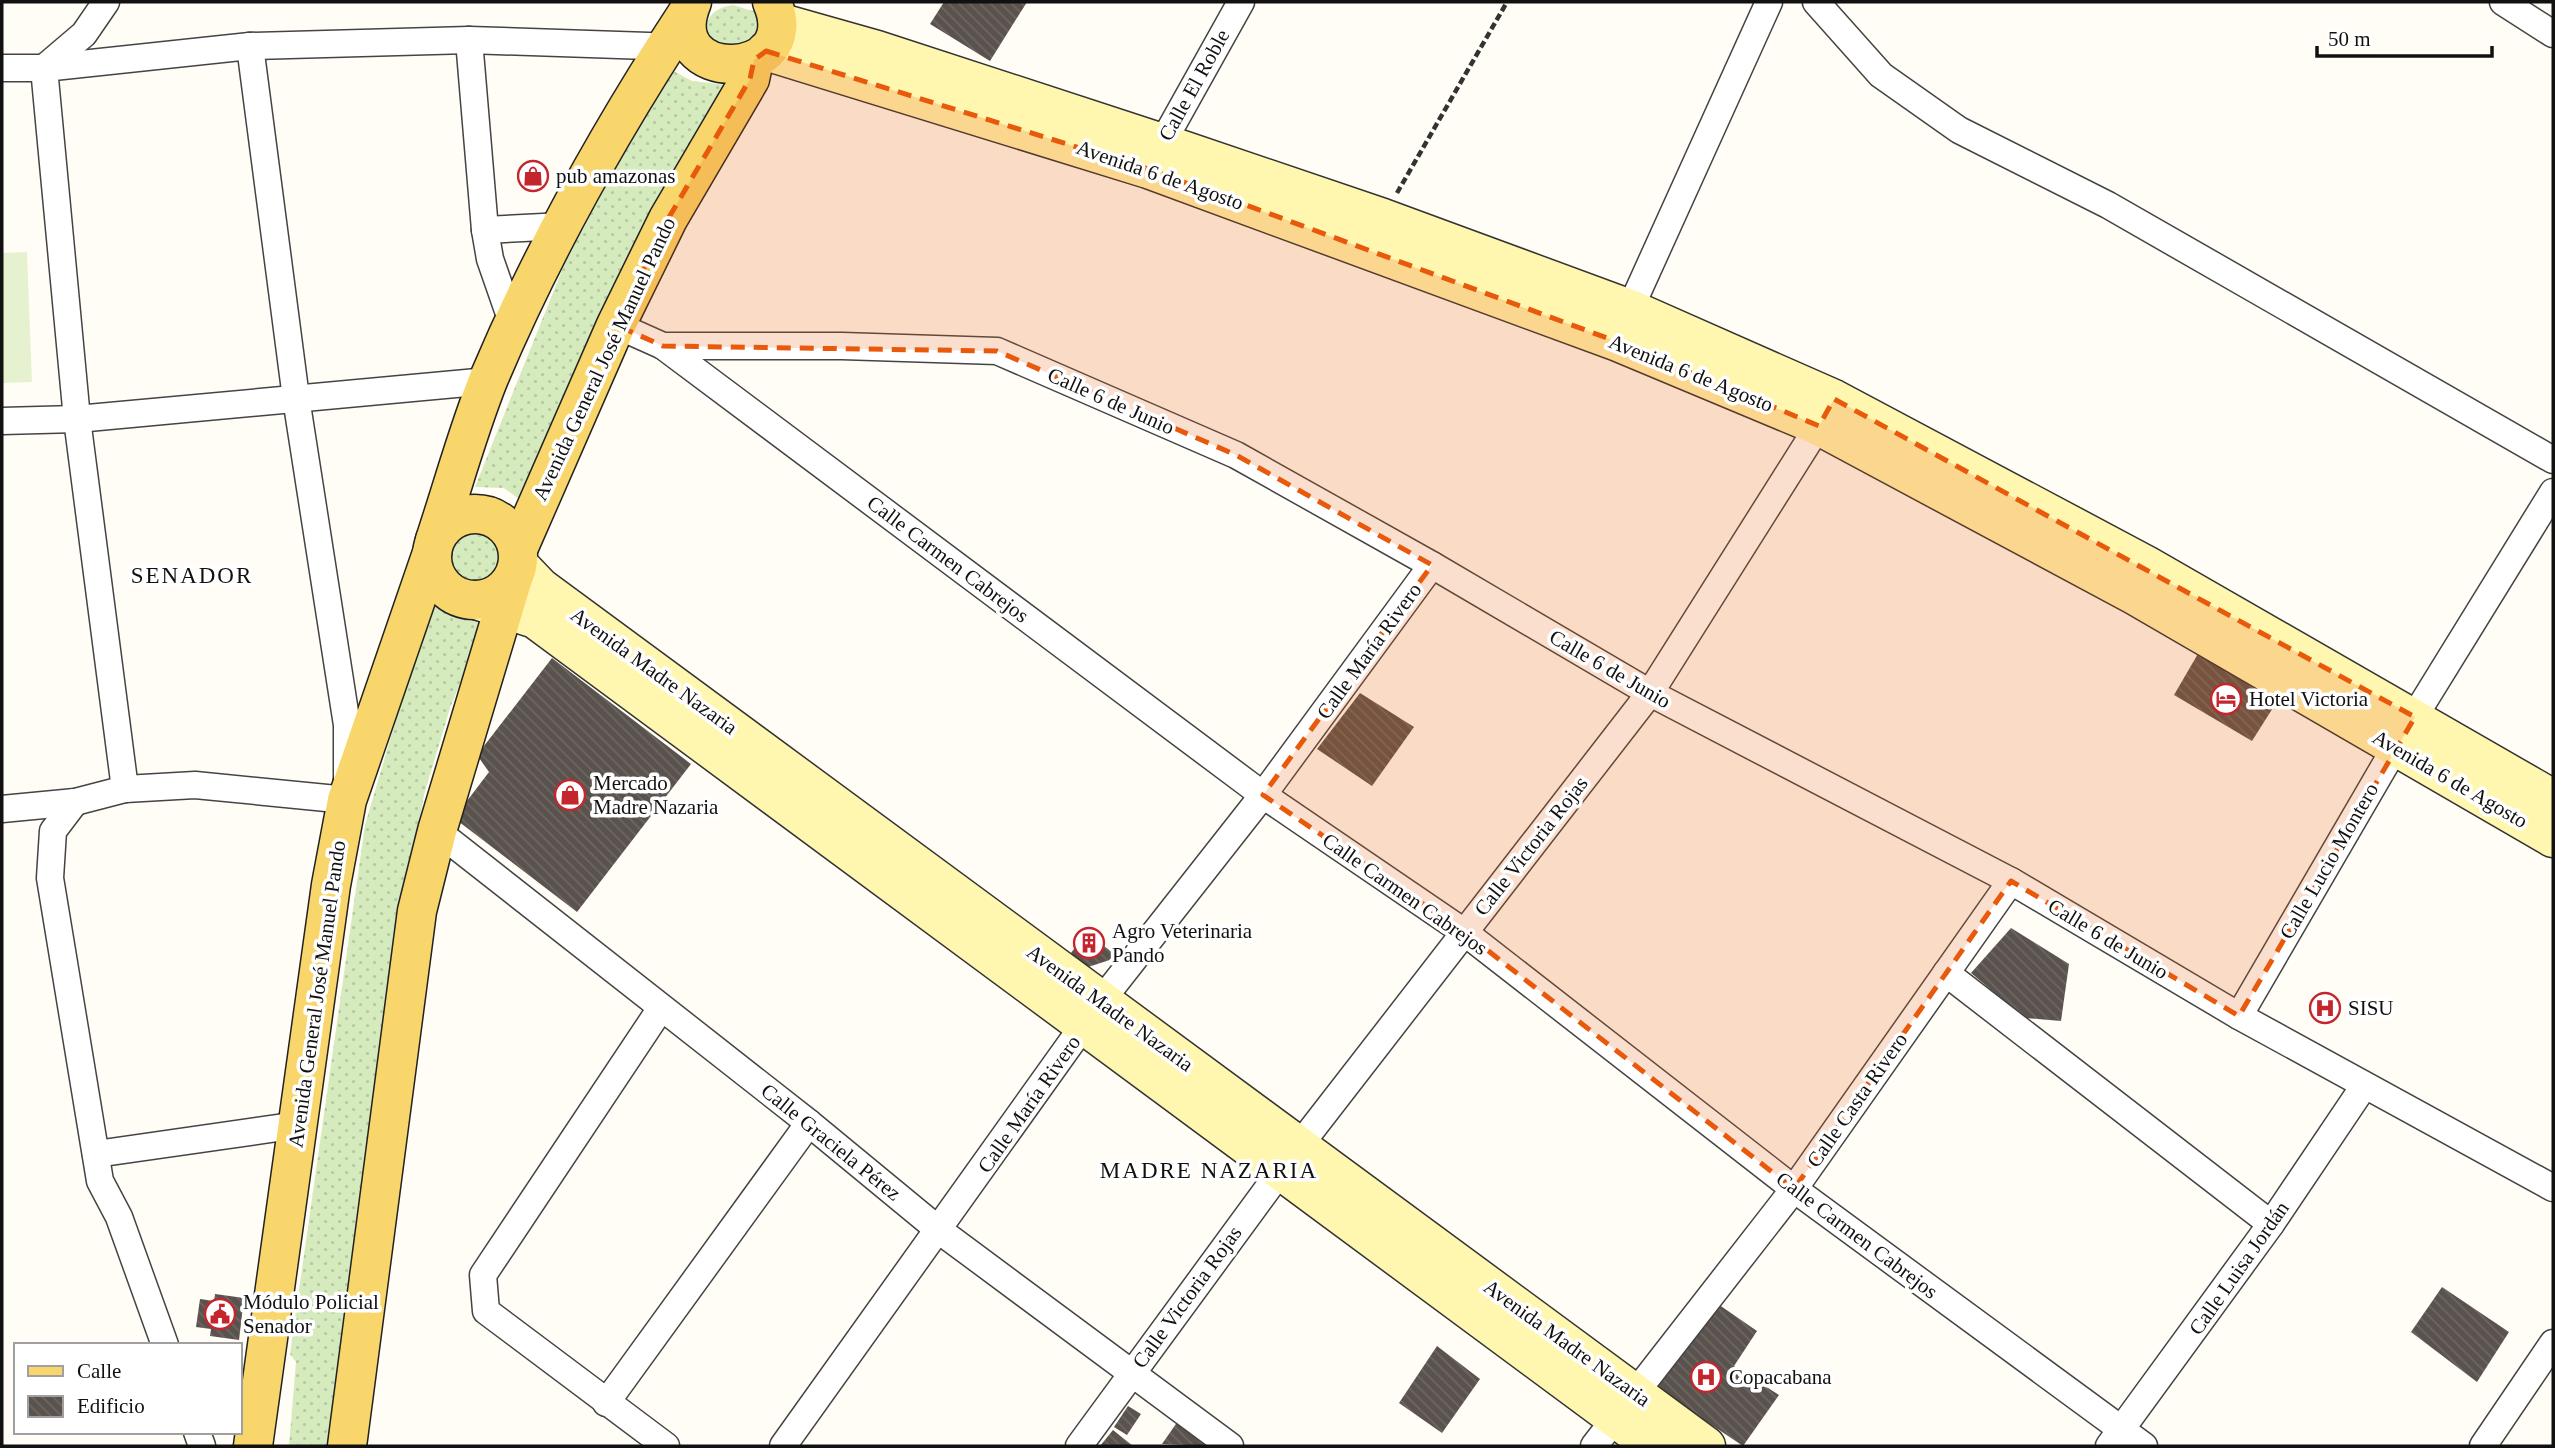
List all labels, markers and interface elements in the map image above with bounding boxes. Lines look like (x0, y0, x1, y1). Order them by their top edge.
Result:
scale bar (2317, 14, 2492, 58)
street label: Calle El Roble (1154, 25, 1234, 145)
text: 50 m (2328, 27, 2371, 51)
street label: Avenida 6 de Agosto (1073, 135, 1247, 215)
shop icon: pub amazonas (516, 159, 550, 193)
place label: pub amazonas (556, 164, 676, 188)
street label: Avenida General José Manuel Pando (528, 214, 680, 504)
street label: Avenida 6 de Agosto (1605, 329, 1777, 417)
street label: Calle 6 de Junio (1044, 362, 1178, 440)
street label: Calle Carmen Cabrejos (863, 490, 1033, 628)
district label: SENADOR (131, 563, 253, 588)
street label: Calle María Rivero (1312, 578, 1426, 724)
street label: Avenida Madre Nazaria (566, 602, 743, 740)
street label: Calle 6 de Junio (1545, 625, 1675, 713)
hotel icon: Hotel Victoria (2209, 682, 2243, 716)
place label: Hotel Victoria (2249, 687, 2369, 711)
street label: Avenida 6 de Agosto (2368, 725, 2532, 833)
place label: Mercado Madre Nazaria (593, 771, 719, 819)
street label: Calle Victoria Rojas (1469, 772, 1593, 920)
shop icon: Mercado Madre Nazaria (553, 778, 587, 812)
street label: Calle Lucio Montero (2275, 779, 2383, 943)
street label: Calle Carmen Cabrejos (1318, 828, 1492, 960)
street label: Avenida General José Manuel Pando (284, 839, 350, 1149)
street label: Calle 6 de Junio (2044, 894, 2172, 984)
place label: Agro Veterinaria Pando (1112, 919, 1253, 967)
building icon: Agro Veterinaria Pando (1072, 926, 1106, 960)
street label: Avenida Madre Nazaria (1022, 939, 1199, 1077)
hospital icon: SISU (2308, 991, 2342, 1025)
place label: SISU (2348, 996, 2394, 1020)
street label: Calle Casta Rivero (1802, 1028, 1912, 1172)
street label: Calle María Rivero (973, 1031, 1085, 1177)
street label: Calle Graciela Pérez (756, 1078, 906, 1206)
district label: MADRE NAZARIA (1100, 1158, 1318, 1183)
street label: Calle Carmen Cabrejos (1772, 1166, 1942, 1304)
street label: Calle Luisa Jordán (2184, 1196, 2294, 1339)
street label: Calle Victoria Rojas (1127, 1221, 1247, 1373)
street label: Avenida Madre Nazaria (1479, 1274, 1656, 1412)
place label: Módulo Policial Senador (243, 1290, 379, 1338)
public building icon: Módulo Policial Senador (203, 1297, 237, 1331)
legend (14, 1343, 242, 1434)
text: Calle (77, 1359, 121, 1383)
hospital icon: Copacabana (1689, 1360, 1723, 1394)
place label: Copacabana (1729, 1365, 1832, 1389)
text: Edificio (77, 1394, 145, 1418)

